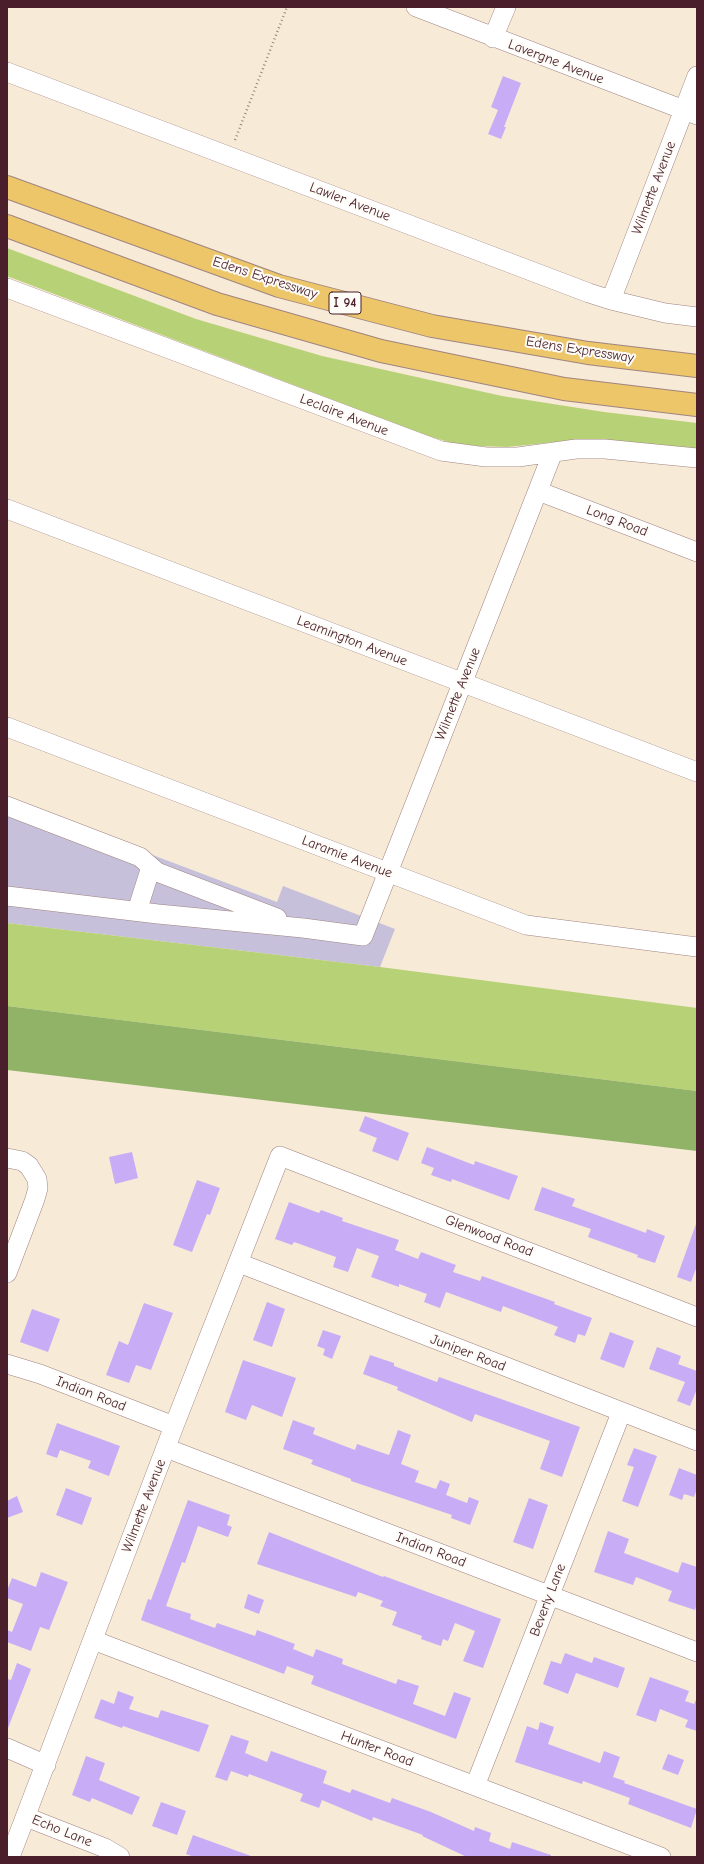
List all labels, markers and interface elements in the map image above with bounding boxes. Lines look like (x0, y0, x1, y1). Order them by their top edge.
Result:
street label: Lavergne Avenue (506, 36, 606, 88)
street label: Wilmette Avenue (628, 139, 680, 237)
street label: Lawler Avenue (307, 179, 393, 225)
street label: Edens Expressway (210, 253, 320, 303)
road number: I 94 (329, 292, 361, 314)
street label: Edens Expressway (525, 333, 635, 367)
street label: Leclaire Avenue (297, 390, 391, 440)
street label: Long Road (584, 502, 650, 540)
street label: Leamington Avenue (294, 612, 410, 670)
street label: Wilmette Avenue (432, 645, 484, 743)
street label: Laramie Avenue (299, 832, 395, 882)
street label: Glenwood Road (443, 1211, 535, 1261)
street label: Juniper Road (428, 1331, 508, 1375)
street label: Indian Road (54, 1373, 128, 1415)
street label: Wilmette Avenue (118, 1457, 170, 1555)
street label: Indian Road (394, 1529, 468, 1571)
street label: Beverly Lane (526, 1561, 570, 1639)
street label: Hunter Road (338, 1728, 416, 1770)
street label: Echo Lane (29, 1811, 95, 1851)

